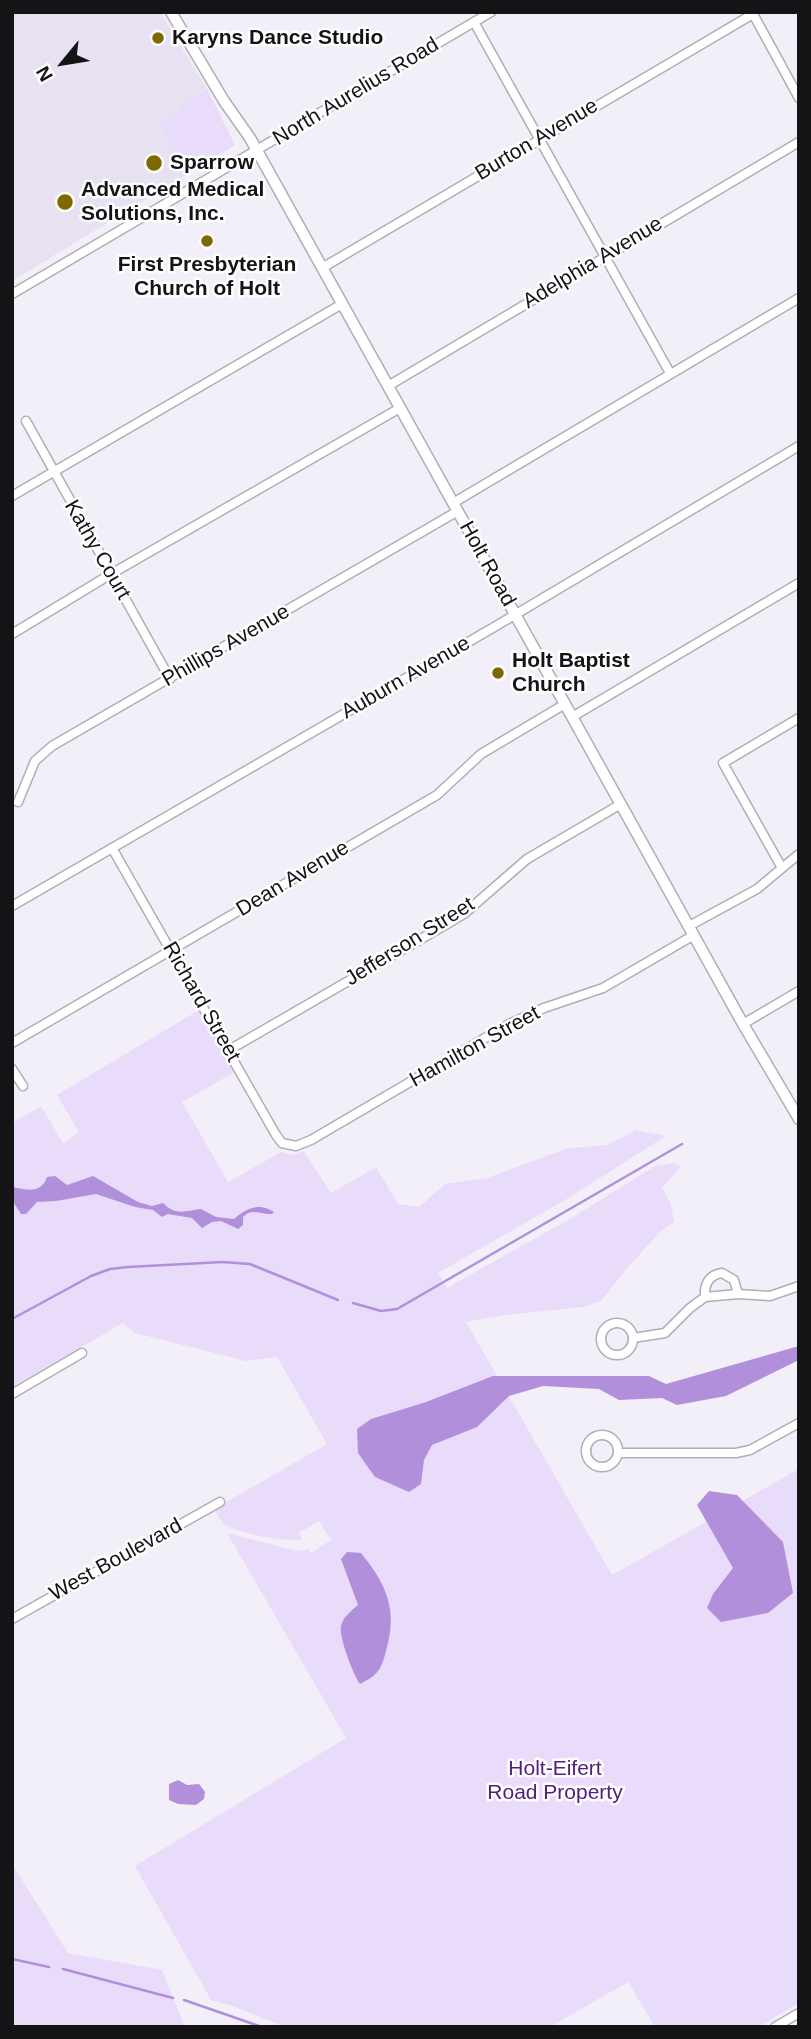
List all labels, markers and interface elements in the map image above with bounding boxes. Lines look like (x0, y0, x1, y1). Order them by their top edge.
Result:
place label: Karyns Dance Studio (172, 25, 383, 51)
north arrow (28, 28, 98, 98)
marker: Karyns Dance Studio (150, 30, 166, 46)
street label: North Aurelius Road (268, 33, 444, 151)
text: N (32, 63, 57, 85)
street label: Burton Avenue (471, 94, 603, 186)
place label: Sparrow (170, 150, 254, 176)
marker: Sparrow (144, 153, 164, 173)
place label: Advanced Medical Solutions, Inc. (81, 177, 264, 227)
marker: Advanced Medical Solutions, Inc. (55, 192, 75, 212)
street label: Adelphia Avenue (519, 211, 667, 315)
marker: First Presbyterian Church of Holt (199, 233, 215, 249)
place label: First Presbyterian Church of Holt (118, 252, 296, 302)
street label: Kathy Court (58, 496, 136, 604)
street label: Holt Road (453, 517, 521, 611)
street label: Phillips Avenue (158, 599, 294, 693)
street label: Auburn Avenue (337, 631, 475, 725)
place label: Holt Baptist Church (512, 648, 630, 698)
marker: Holt Baptist Church (490, 665, 506, 681)
street label: Dean Avenue (232, 836, 354, 922)
street label: Jefferson Street (341, 892, 479, 992)
street label: Richard Street (157, 938, 245, 1066)
street label: Hamilton Street (406, 1001, 544, 1093)
street label: West Boulevard (45, 1513, 187, 1607)
park label: Holt-Eifert Road Property (487, 1756, 623, 1806)

